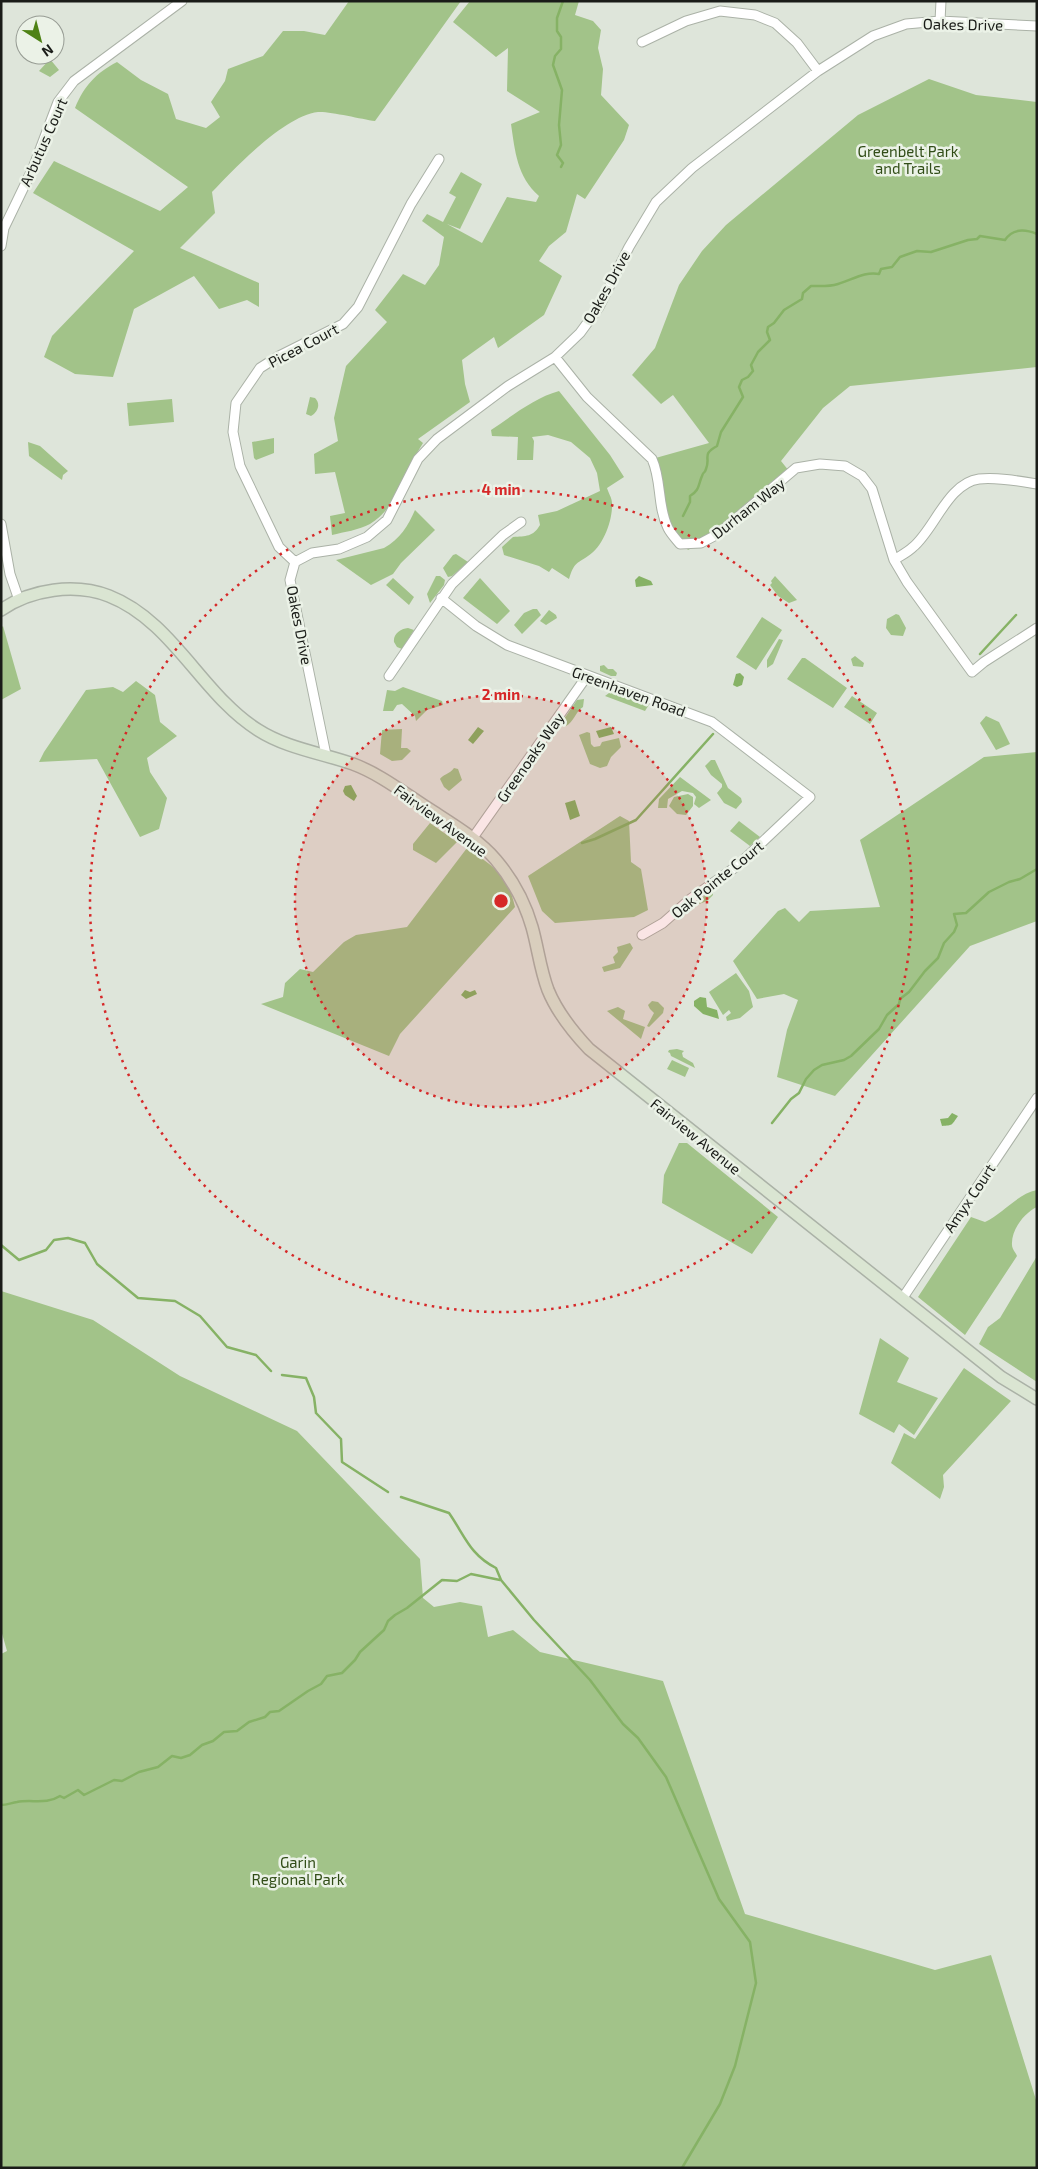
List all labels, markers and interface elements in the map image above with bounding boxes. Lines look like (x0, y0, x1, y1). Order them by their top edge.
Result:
street label: Oakes Drive (923, 14, 1003, 34)
north arrow (15, 15, 65, 65)
text: N (39, 41, 57, 61)
street label: Arbutus Court (15, 95, 71, 189)
park label: Greenbelt Park and Trails (858, 142, 959, 177)
street label: Oakes Drive (579, 248, 633, 326)
street label: Picea Court (265, 319, 341, 371)
street label: Durham Way (708, 474, 788, 542)
text: 4 min (481, 480, 521, 498)
street label: Oakes Drive (284, 584, 316, 666)
street label: Greenhaven Road (570, 662, 688, 720)
text: 2 min (482, 685, 520, 703)
street label: Greenoaks Way (492, 709, 568, 805)
street label: Fairview Avenue (391, 780, 491, 860)
street label: Oak Pointe Court (667, 836, 767, 922)
centre of rings (492, 892, 510, 910)
street label: Fairview Avenue (647, 1094, 745, 1178)
street label: Amyx Court (939, 1160, 999, 1236)
park label: Garin Regional Park (252, 1853, 345, 1888)

